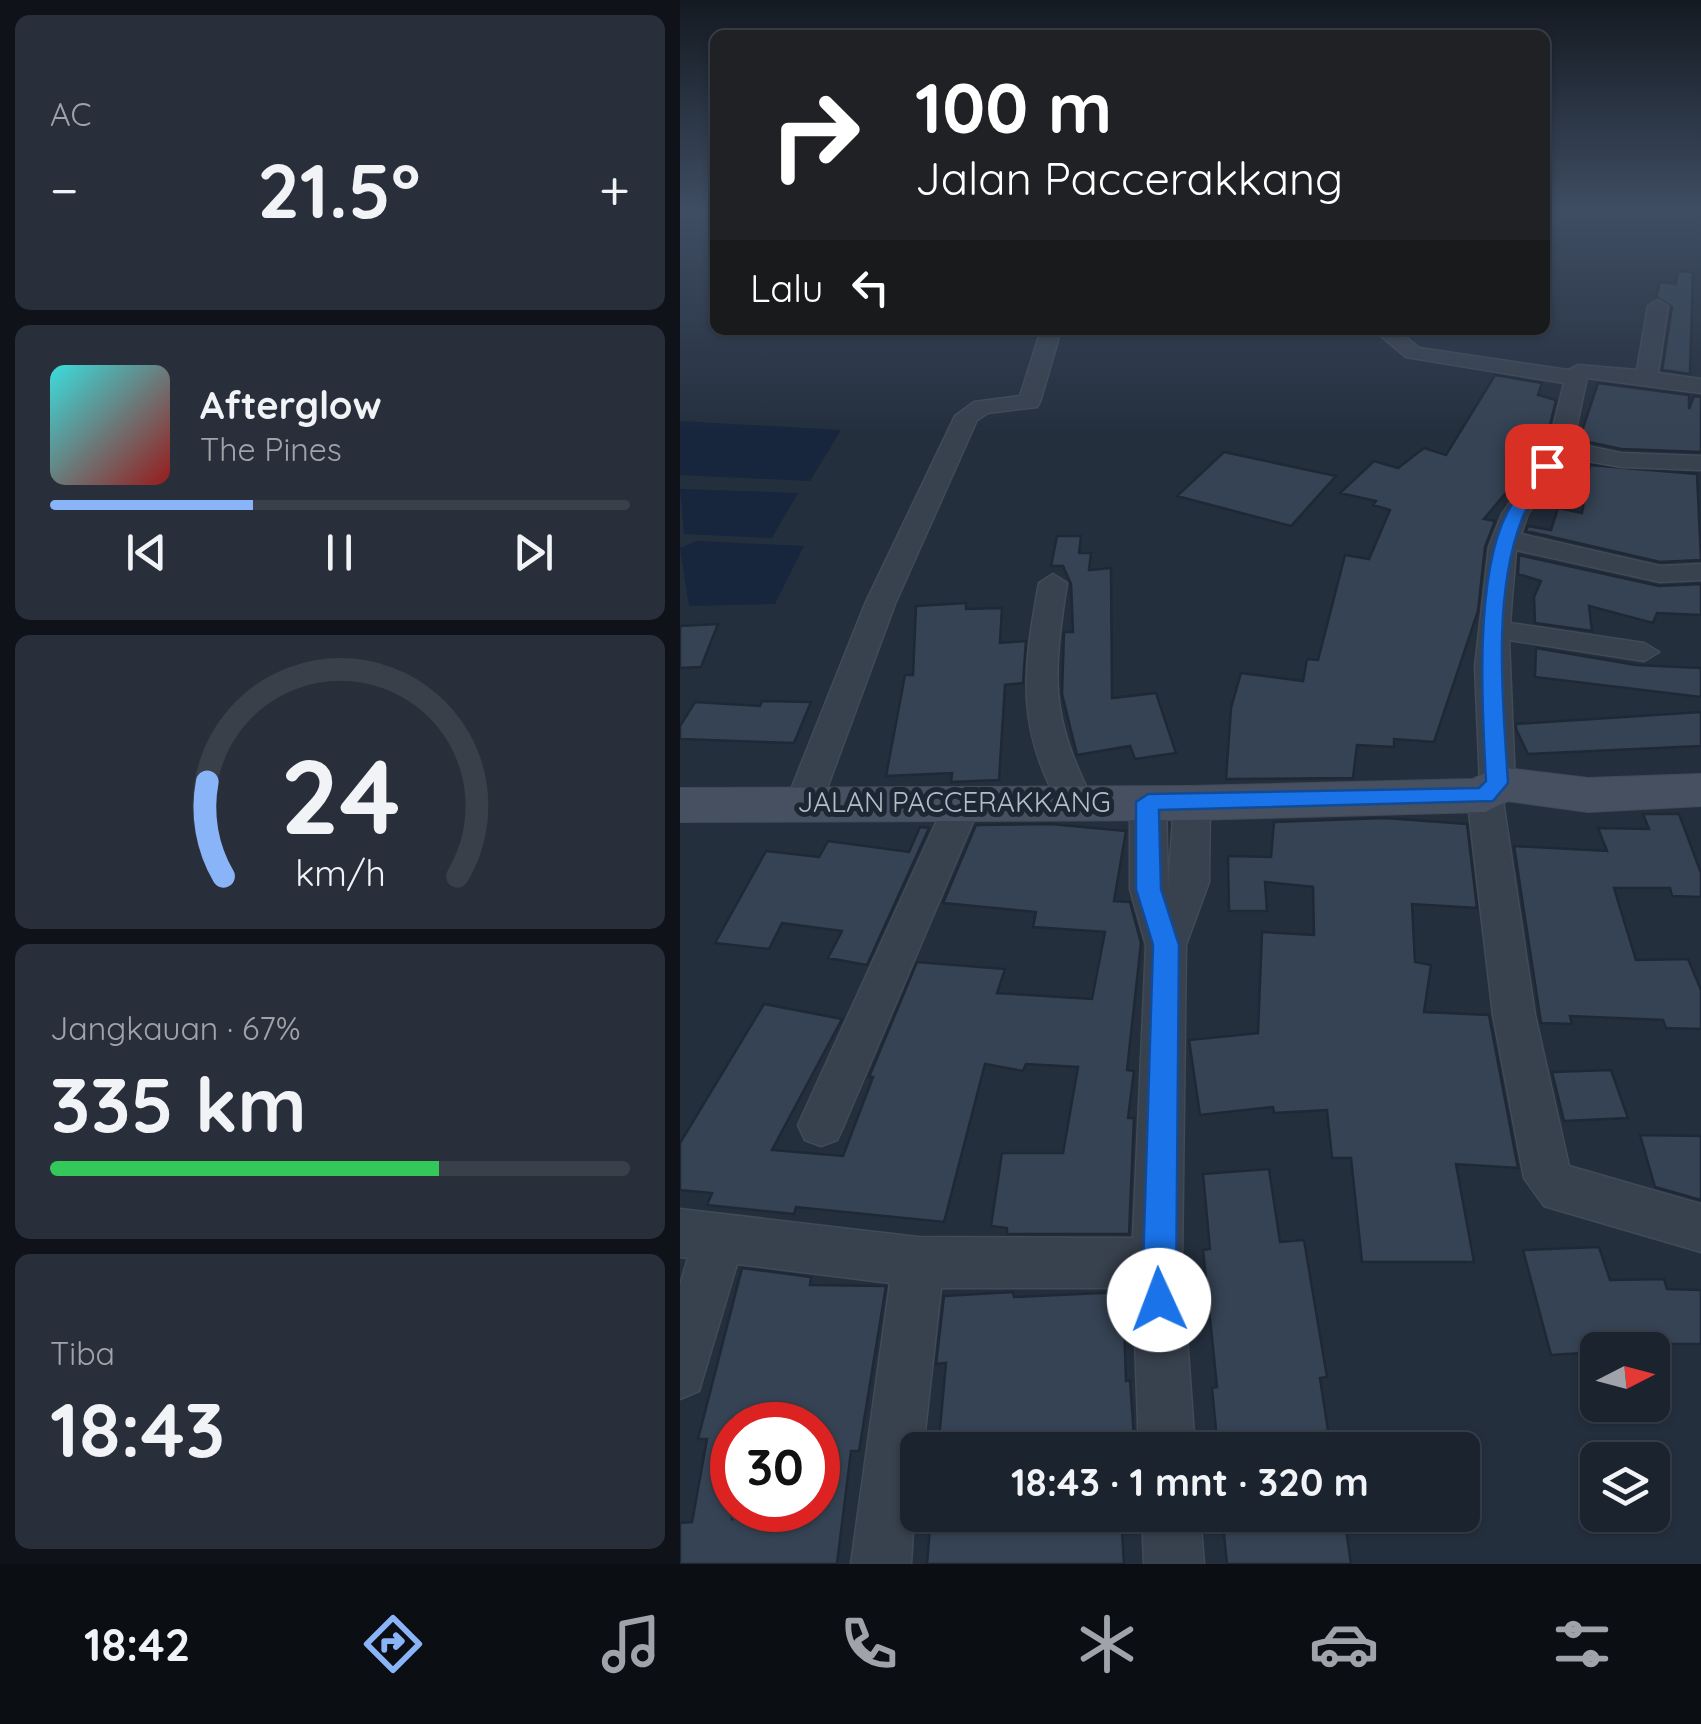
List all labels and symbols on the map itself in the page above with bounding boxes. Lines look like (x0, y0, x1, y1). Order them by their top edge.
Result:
pin (1505, 424, 1590, 509)
street label: JALAN PACCERAKKANG (797, 784, 1111, 819)
position arrow (1107, 1248, 1211, 1352)
north arrow (1580, 1332, 1670, 1422)
speed limit sign: 30 (710, 1402, 840, 1532)

